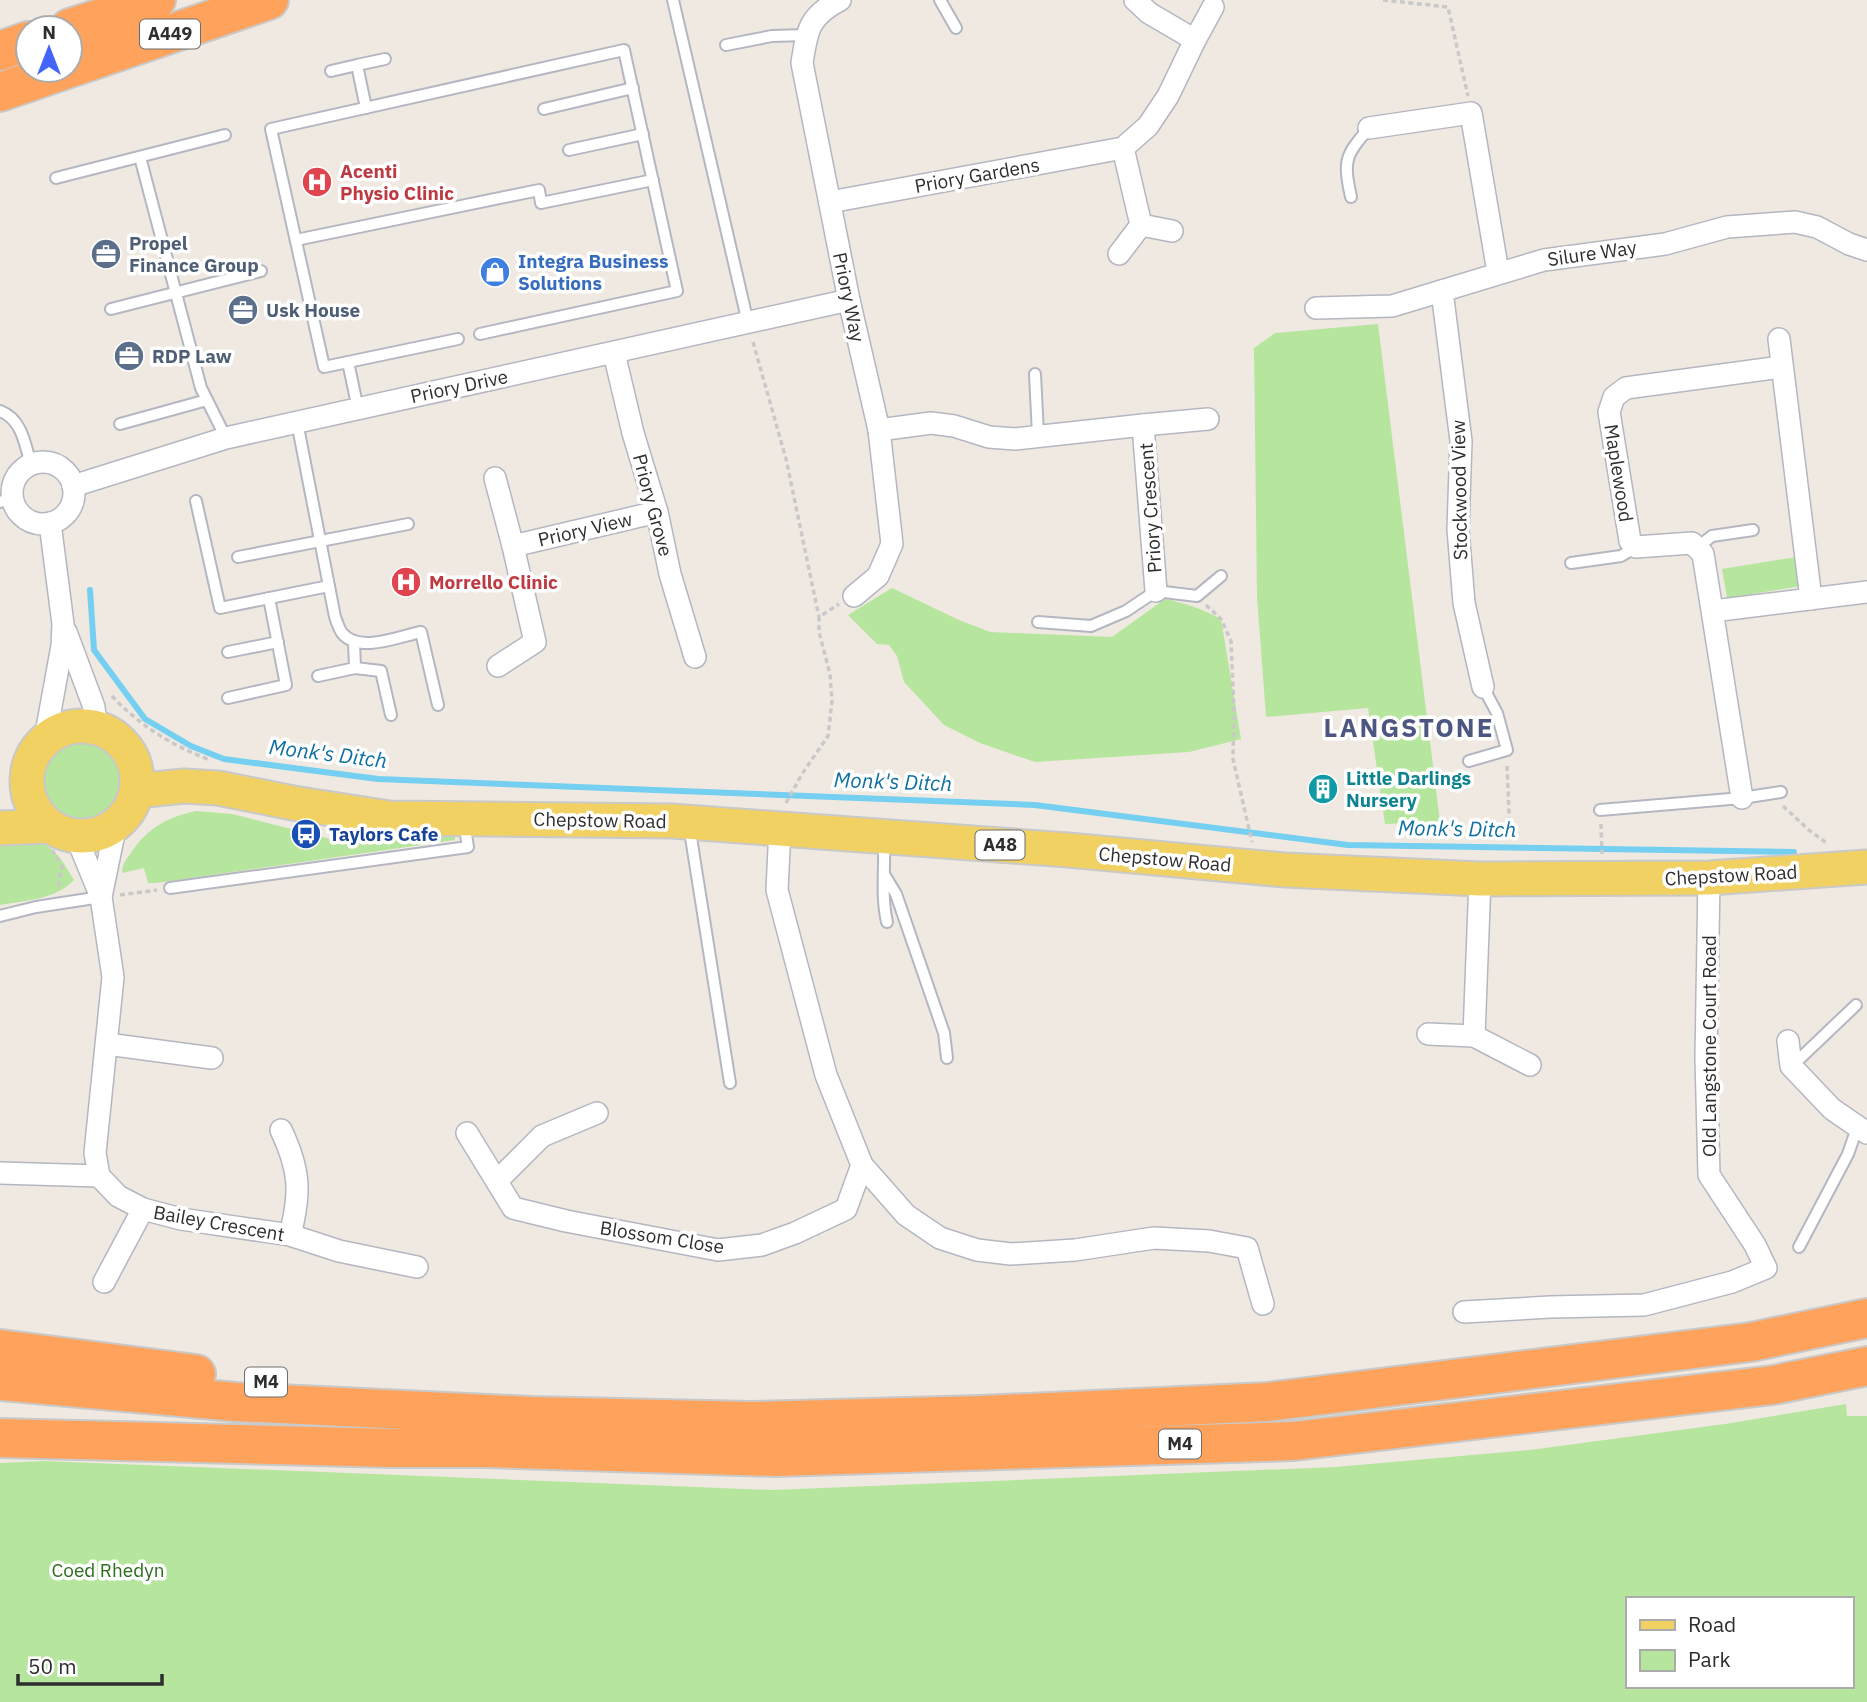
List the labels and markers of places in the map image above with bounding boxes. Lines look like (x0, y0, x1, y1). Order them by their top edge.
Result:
place label: Acenti Physio Clinic (340, 159, 454, 205)
hospital icon: Acenti Physio Clinic (300, 165, 334, 199)
place label: Propel Finance Group (129, 231, 259, 277)
office icon: Propel Finance Group (89, 237, 123, 271)
place label: Integra Business Solutions (518, 249, 669, 295)
shop icon: Integra Business Solutions (478, 255, 512, 289)
office icon: Usk House (226, 293, 260, 327)
place label: Usk House (266, 298, 360, 322)
office icon: RDP Law (112, 339, 146, 373)
place label: RDP Law (152, 344, 232, 368)
hospital icon: Morrello Clinic (389, 565, 423, 599)
place label: Morrello Clinic (429, 570, 558, 594)
place label: Little Darlings Nursery (1346, 766, 1471, 812)
building icon: Little Darlings Nursery (1306, 772, 1340, 806)
bus stop icon: Taylors Cafe (289, 817, 323, 851)
place label: Taylors Cafe (329, 822, 438, 846)

